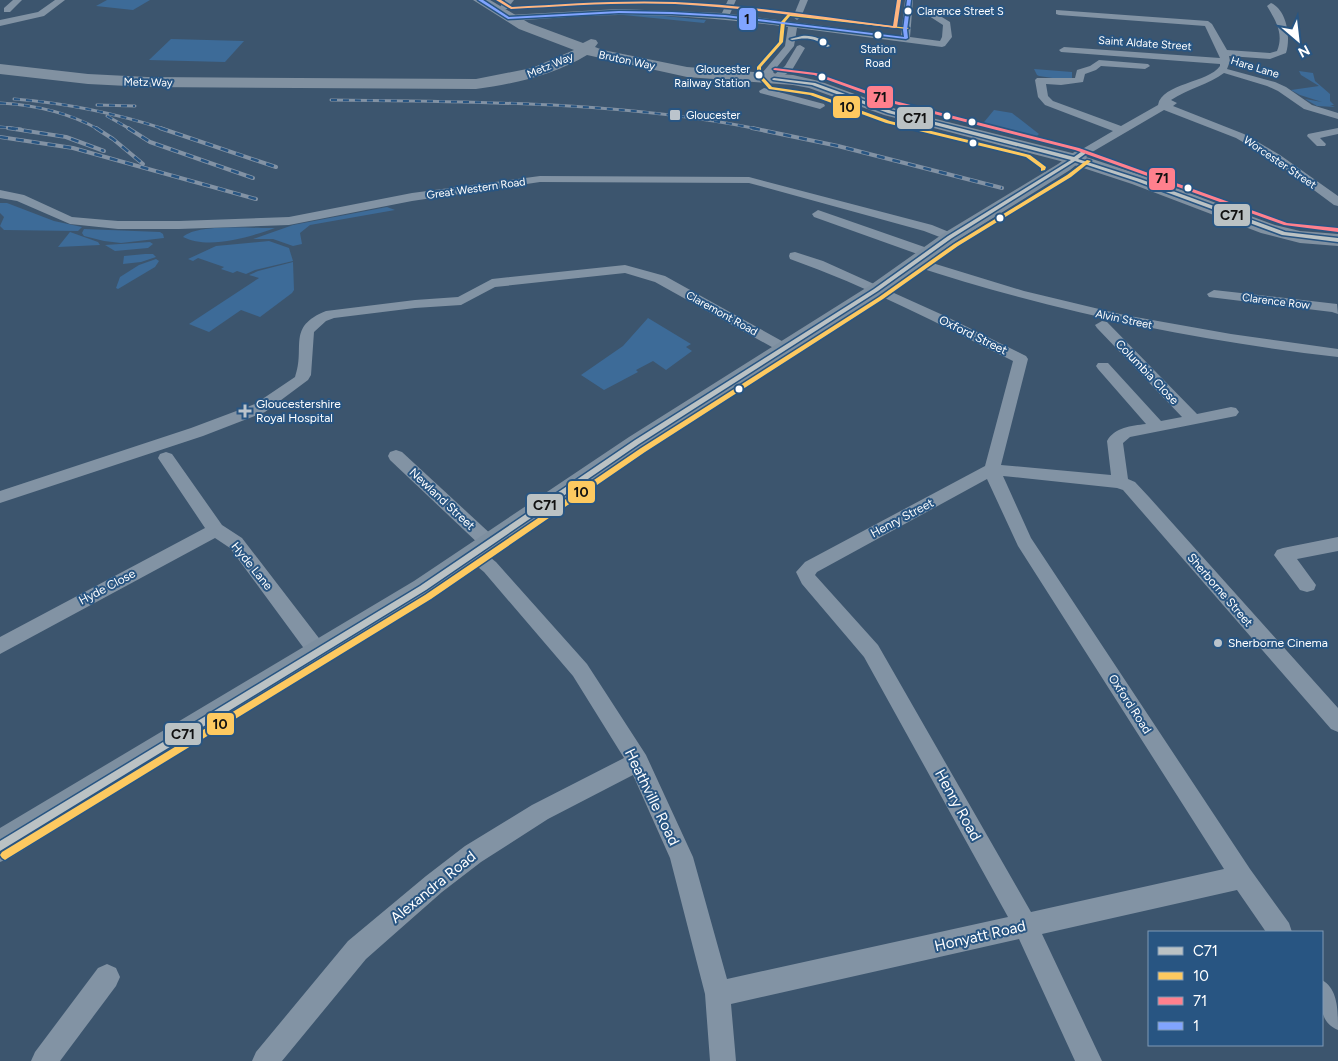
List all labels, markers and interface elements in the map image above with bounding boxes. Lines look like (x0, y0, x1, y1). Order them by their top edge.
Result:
place label: Clarence Street S (917, 5, 1004, 18)
marker: Clarence Street S (903, 6, 913, 16)
line badge: 1 (738, 7, 757, 31)
text: 1 (744, 11, 750, 28)
north arrow (1273, 15, 1323, 65)
marker: Station Road (873, 30, 883, 40)
street label: Saint Aldate Street (1098, 34, 1192, 53)
unlabelled marker (818, 37, 828, 47)
text: N (1295, 41, 1313, 61)
place label: Station Road (860, 43, 896, 70)
street label: Bruton Way (597, 48, 657, 73)
street label: Metz Way (525, 50, 575, 81)
street label: Hare Lane (1229, 54, 1281, 81)
place label: Gloucester Railway Station (674, 63, 750, 90)
marker: Gloucester Railway Station (754, 70, 764, 80)
unlabelled marker (817, 72, 827, 82)
street label: Metz Way (123, 76, 173, 89)
line badge: 71 (866, 85, 894, 109)
text: 71 (873, 89, 887, 106)
line badge: 10 (832, 95, 861, 119)
text: 10 (840, 99, 854, 116)
line badge: C71 (896, 106, 934, 130)
marker: Gloucester (668, 108, 682, 122)
place label: Gloucester (686, 109, 741, 122)
text: C71 (903, 110, 927, 127)
unlabelled marker (942, 111, 952, 121)
unlabelled marker (967, 117, 977, 127)
street label: Worcester Street (1241, 133, 1318, 191)
unlabelled marker (968, 138, 978, 148)
line badge: 71 (1148, 167, 1176, 191)
text: 71 (1155, 170, 1169, 187)
street label: Great Western Road (426, 175, 526, 202)
unlabelled marker (1183, 183, 1193, 193)
line badge: C71 (1213, 203, 1251, 227)
text: C71 (1220, 207, 1244, 224)
unlabelled marker (995, 213, 1005, 223)
street label: Claremont Road (684, 288, 760, 338)
street label: Clarence Row (1241, 291, 1311, 312)
street label: Alvin Street (1094, 307, 1154, 332)
street label: Oxford Street (937, 312, 1010, 358)
street label: Columbia Close (1113, 337, 1182, 408)
unlabelled marker (734, 384, 744, 394)
place label: Gloucestershire Royal Hospital (256, 397, 341, 425)
marker: Gloucestershire Royal Hospital (238, 404, 252, 418)
street label: Newland Street (406, 465, 478, 533)
line badge: 10 (567, 480, 596, 504)
text: 10 (574, 484, 588, 501)
line badge: C71 (526, 493, 564, 517)
street label: Henry Street (868, 495, 936, 540)
text: C71 (533, 497, 557, 514)
street label: Hyde Lane (229, 539, 276, 593)
street label: Sherborne Street (1184, 550, 1256, 630)
street label: Hyde Close (76, 566, 138, 608)
place label: Sherborne Cinema (1228, 636, 1328, 650)
marker: Sherborne Cinema (1212, 637, 1224, 649)
street label: Oxford Road (1106, 672, 1154, 736)
line badge: 10 (206, 712, 235, 736)
text: 10 (213, 716, 227, 733)
line badge: C71 (164, 722, 202, 746)
text: C71 (171, 726, 195, 743)
street label: Heathville Road (621, 746, 683, 848)
street label: Henry Road (931, 766, 985, 844)
street label: Alexandra Road (387, 847, 479, 927)
street label: Honyatt Road (933, 917, 1027, 955)
legend (1148, 931, 1323, 1046)
text: C71 (1193, 942, 1218, 960)
text: 10 (1193, 967, 1209, 985)
text: 71 (1193, 992, 1207, 1010)
text: 1 (1193, 1017, 1199, 1035)

